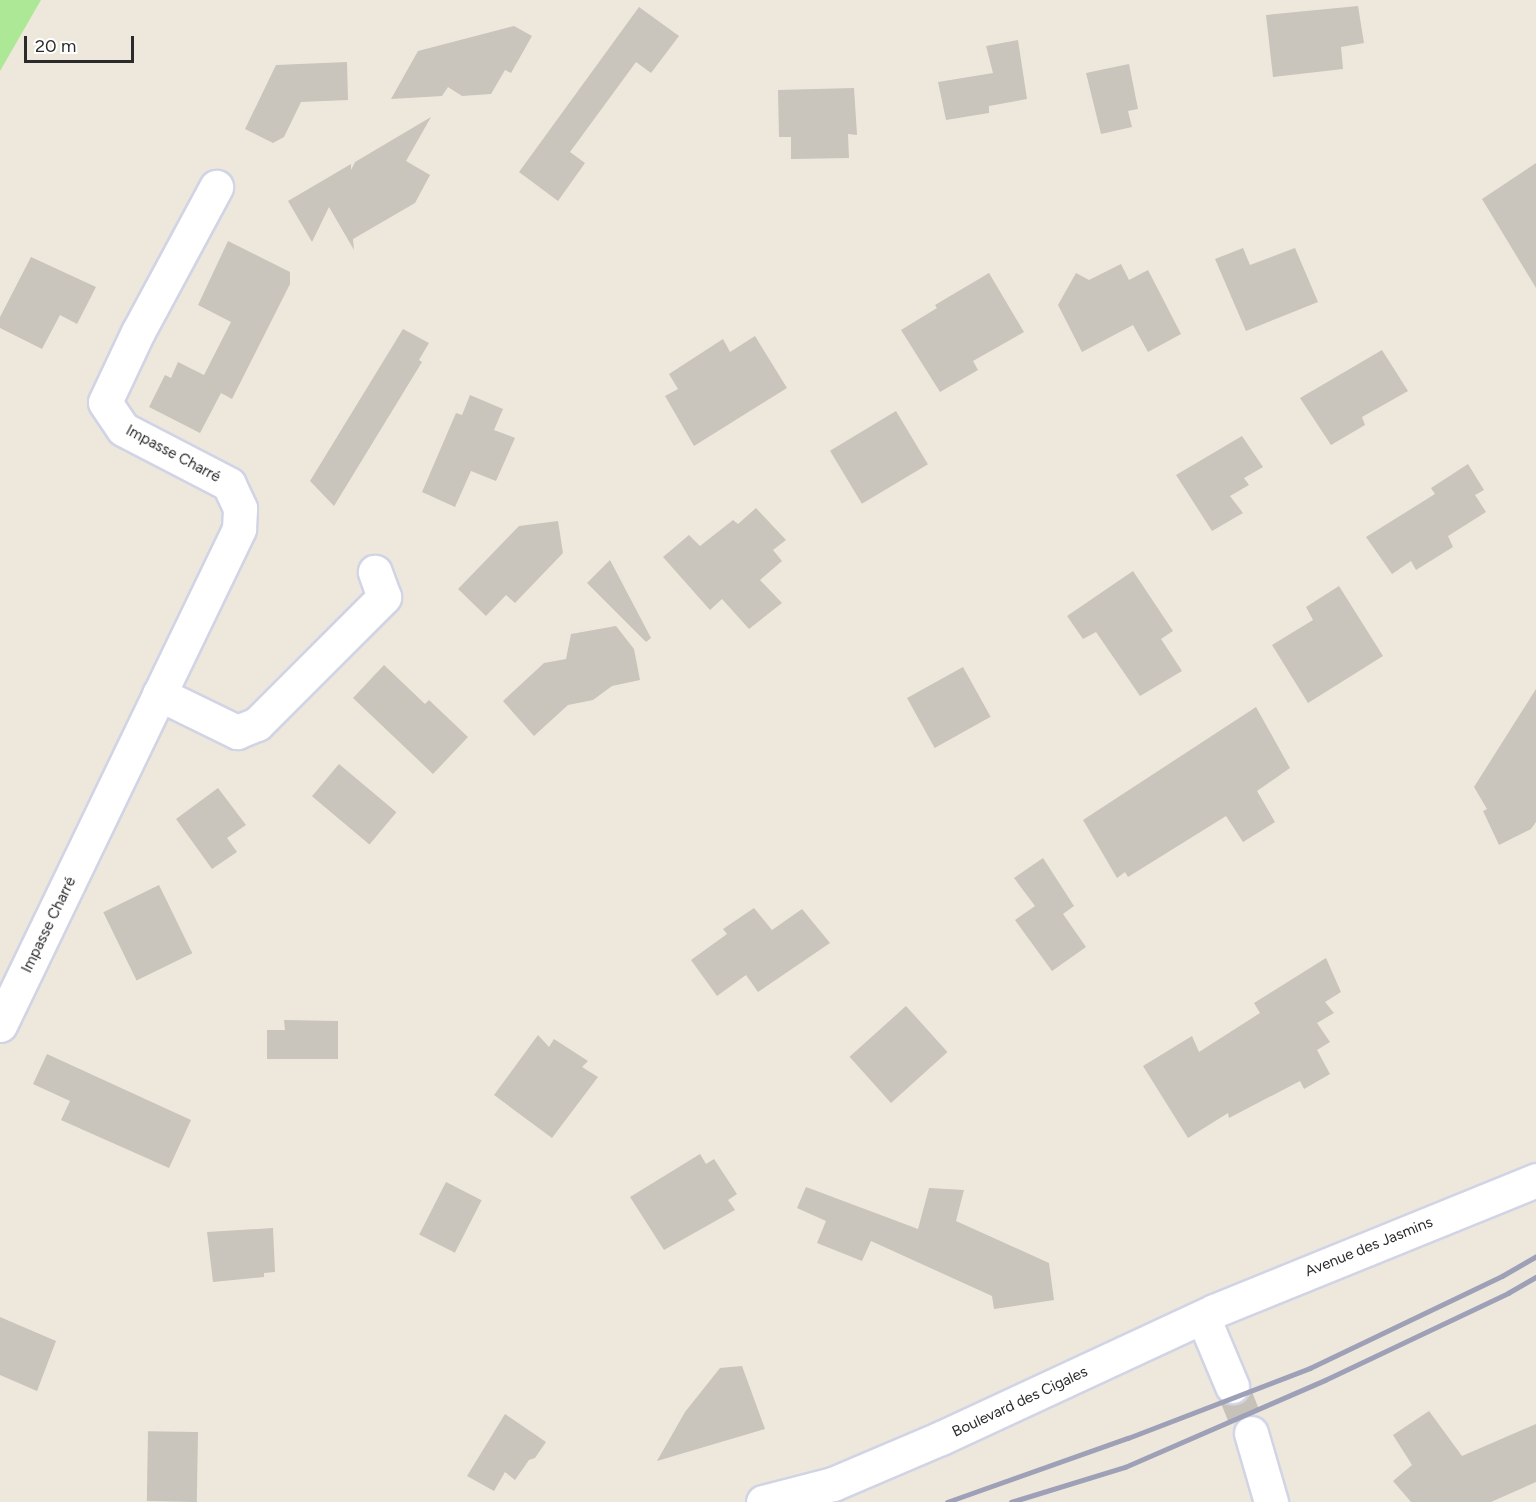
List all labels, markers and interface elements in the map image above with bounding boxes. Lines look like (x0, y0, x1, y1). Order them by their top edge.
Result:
scale bar (27, 24, 136, 62)
text: 20 m (35, 35, 76, 57)
street label: Impasse Charré (123, 422, 223, 486)
street label: Impasse Charré (18, 874, 80, 976)
street label: Avenue des Jasmins (1303, 1213, 1435, 1281)
street label: Boulevard des Cigales (949, 1363, 1091, 1441)

